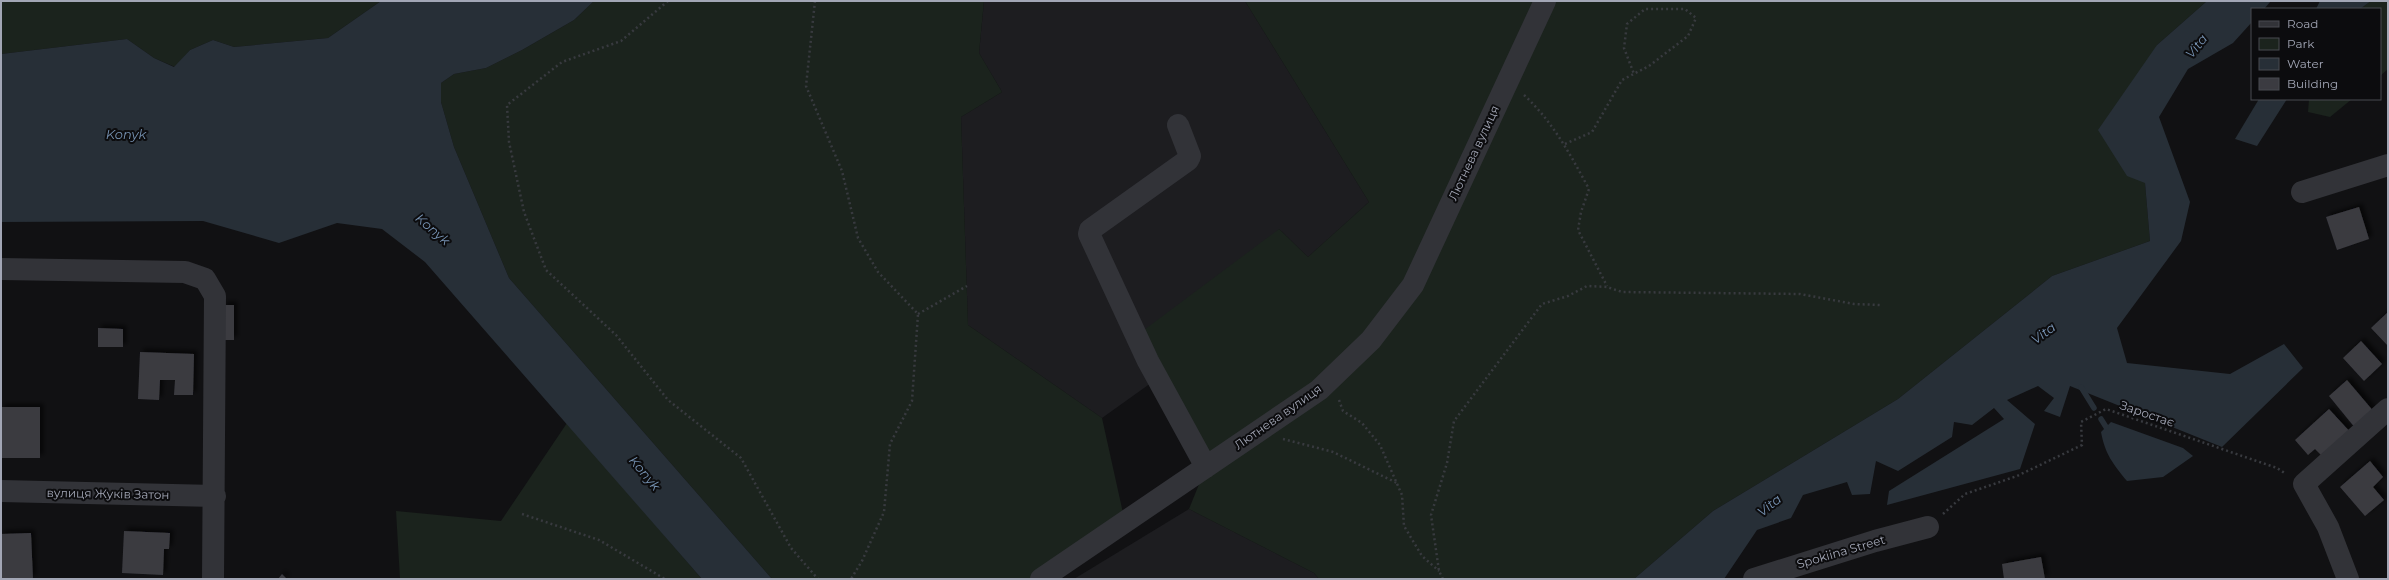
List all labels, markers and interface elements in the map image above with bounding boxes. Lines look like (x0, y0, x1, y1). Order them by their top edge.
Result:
legend (2251, 8, 2381, 100)
text: Road (2287, 16, 2318, 31)
water label: Vita (2182, 31, 2211, 61)
text: Park (2287, 36, 2315, 51)
text: Water (2287, 56, 2324, 71)
text: Building (2287, 76, 2338, 91)
street label: Лютнева вулиця (1445, 103, 1502, 203)
water label: Konyk (106, 126, 147, 142)
water label: Konyk (413, 210, 454, 249)
water label: Vita (2028, 319, 2058, 347)
street label: Лютнева вулиця (1231, 381, 1324, 452)
street label: Заростає (2118, 397, 2176, 430)
water label: Konyk (626, 452, 665, 495)
street label: вулиця Жуків Затон (46, 485, 170, 502)
water label: Vita (1754, 490, 1784, 519)
street label: Spokiina Street (1795, 532, 1887, 571)

